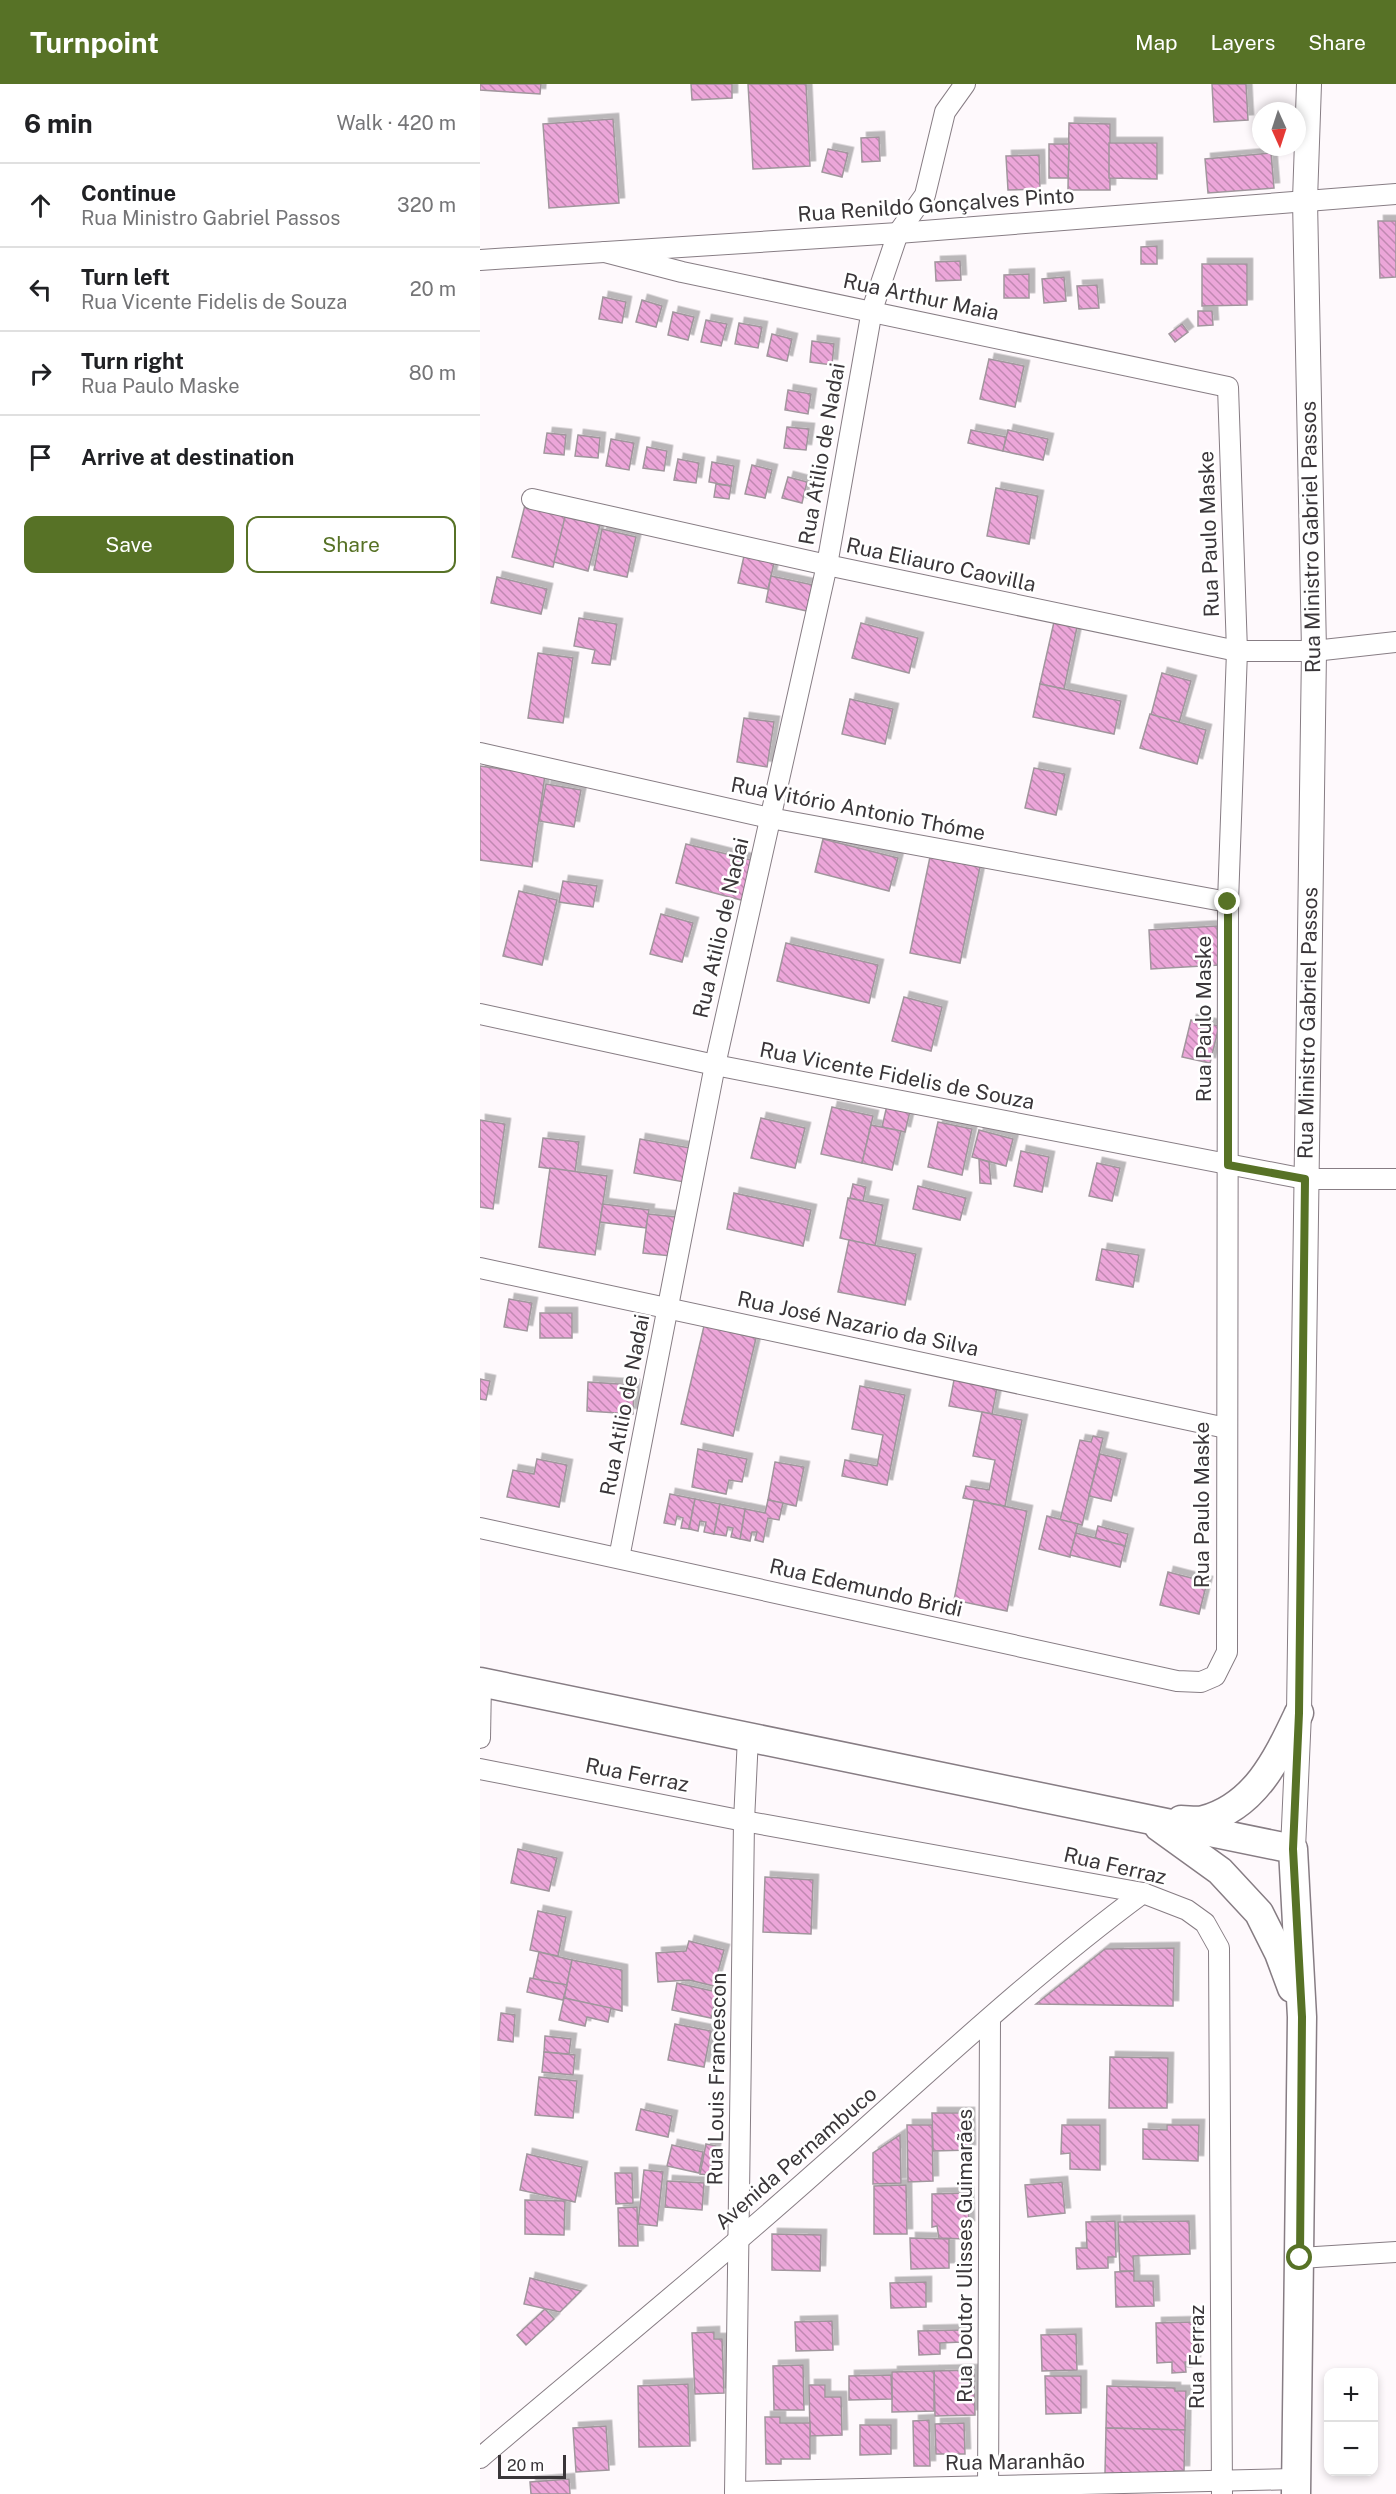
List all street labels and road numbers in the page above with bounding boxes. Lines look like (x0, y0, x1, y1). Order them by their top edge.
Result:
street label: Rua Renildo Gonçalves Pinto (797, 182, 1075, 227)
street label: Rua Arthur Maia (841, 268, 1001, 325)
street label: Rua Atilio de Nadai (793, 361, 850, 547)
street label: Rua Ministro Gabriel Passos (1296, 401, 1325, 673)
street label: Rua Paulo Maske (1193, 450, 1224, 618)
street label: Rua Eliauro Caovilla (844, 532, 1038, 597)
street label: Rua Vitório Antonio Thóme (729, 772, 988, 845)
street label: Rua Atilio de Nadai (688, 835, 753, 1021)
street label: Rua Ministro Gabriel Passos (1293, 887, 1322, 1159)
street label: Rua Paulo Maske (1191, 936, 1216, 1102)
street label: Rua Vicente Fidelis de Souza (757, 1037, 1037, 1114)
street label: Rua José Nazario da Silva (735, 1286, 981, 1361)
street label: Rua Atilio de Nadai (595, 1312, 654, 1498)
street label: Rua Paulo Maske (1189, 1422, 1214, 1588)
street label: Rua Edemundo Bridi (767, 1553, 965, 1622)
street label: Rua Ferraz (583, 1752, 691, 1797)
street label: Rua Ferraz (1061, 1842, 1169, 1889)
street label: Rua Louis Francescon (702, 1972, 731, 2186)
street label: Avenida Pernambuco (710, 2081, 881, 2234)
street label: Rua Doutor Ulisses Guimarães (952, 2109, 977, 2403)
street label: Rua Ferraz (1184, 2305, 1209, 2409)
street label: Rua Maranhão (945, 2448, 1085, 2475)

